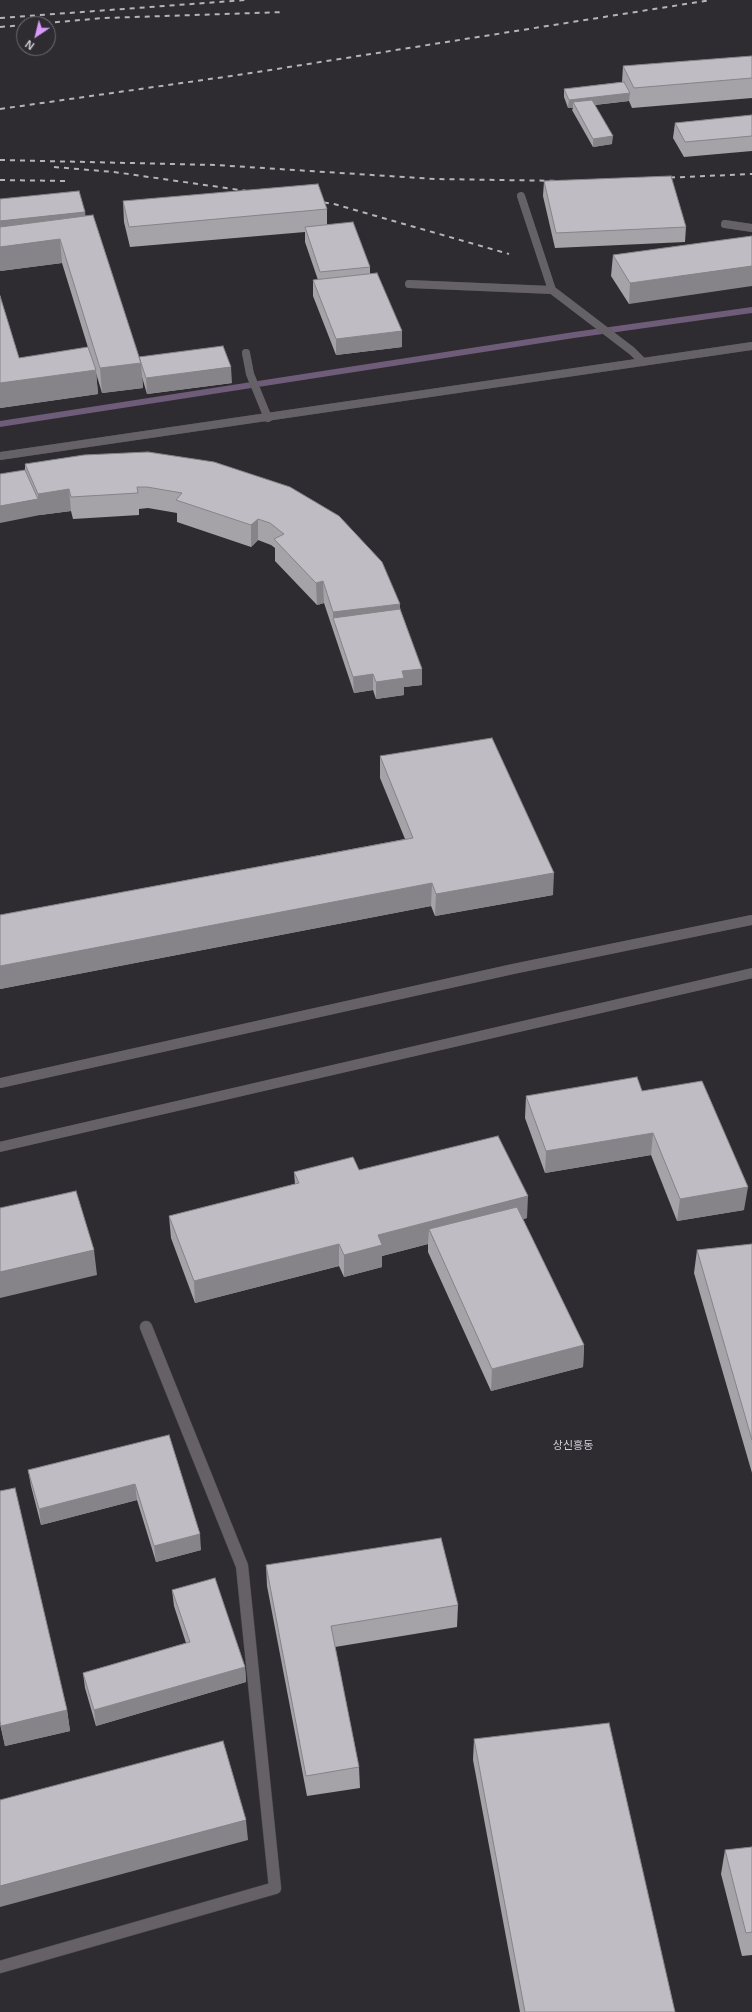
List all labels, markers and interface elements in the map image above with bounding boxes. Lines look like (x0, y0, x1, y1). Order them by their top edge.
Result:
north arrow (16, 16, 56, 56)
text: N (23, 38, 36, 52)
district label: 상신흥동 (553, 1439, 593, 1453)

